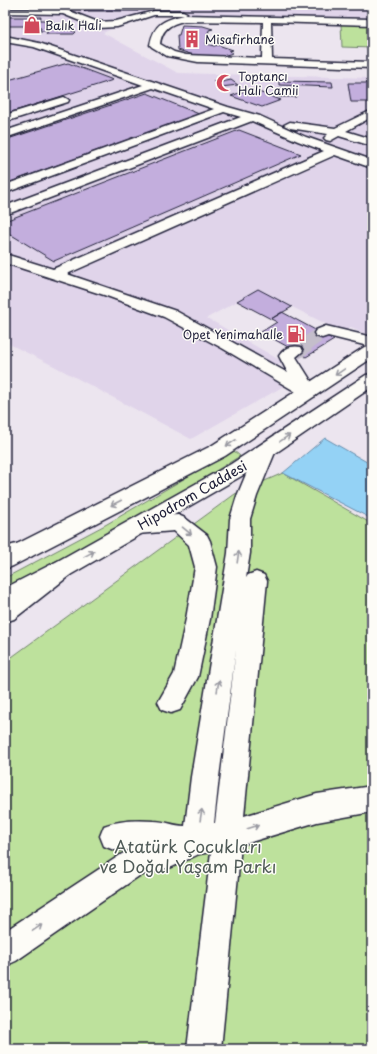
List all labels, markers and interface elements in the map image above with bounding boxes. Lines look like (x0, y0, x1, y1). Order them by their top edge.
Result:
shop icon: Balık Hali (22, 15, 42, 35)
place label: Balık Hali (45, 16, 102, 34)
building icon: Misafirhane (182, 29, 202, 49)
place label: Misafirhane (205, 30, 275, 48)
place label: Toptancı Hali Camii (238, 67, 299, 99)
mosque icon: Toptancı Hali Camii (215, 73, 235, 93)
fuel station icon: Opet Yenimahalle (286, 324, 306, 344)
place label: Opet Yenimahalle (183, 325, 283, 343)
one-way arrow (334, 368, 345, 376)
one-way arrow (279, 434, 290, 442)
one-way arrow (226, 439, 237, 447)
street label: Hipodrom Caddesi (133, 455, 251, 535)
one-way arrow (110, 500, 122, 508)
one-way arrow (182, 526, 193, 535)
one-way arrow (82, 549, 94, 557)
one-way arrow (234, 551, 242, 564)
one-way arrow (215, 680, 223, 693)
one-way arrow (198, 809, 206, 822)
one-way arrow (247, 823, 260, 830)
park label: Atatürk Çocukları ve Doğal Yaşam Parkı (100, 833, 276, 879)
one-way arrow (31, 924, 42, 932)

